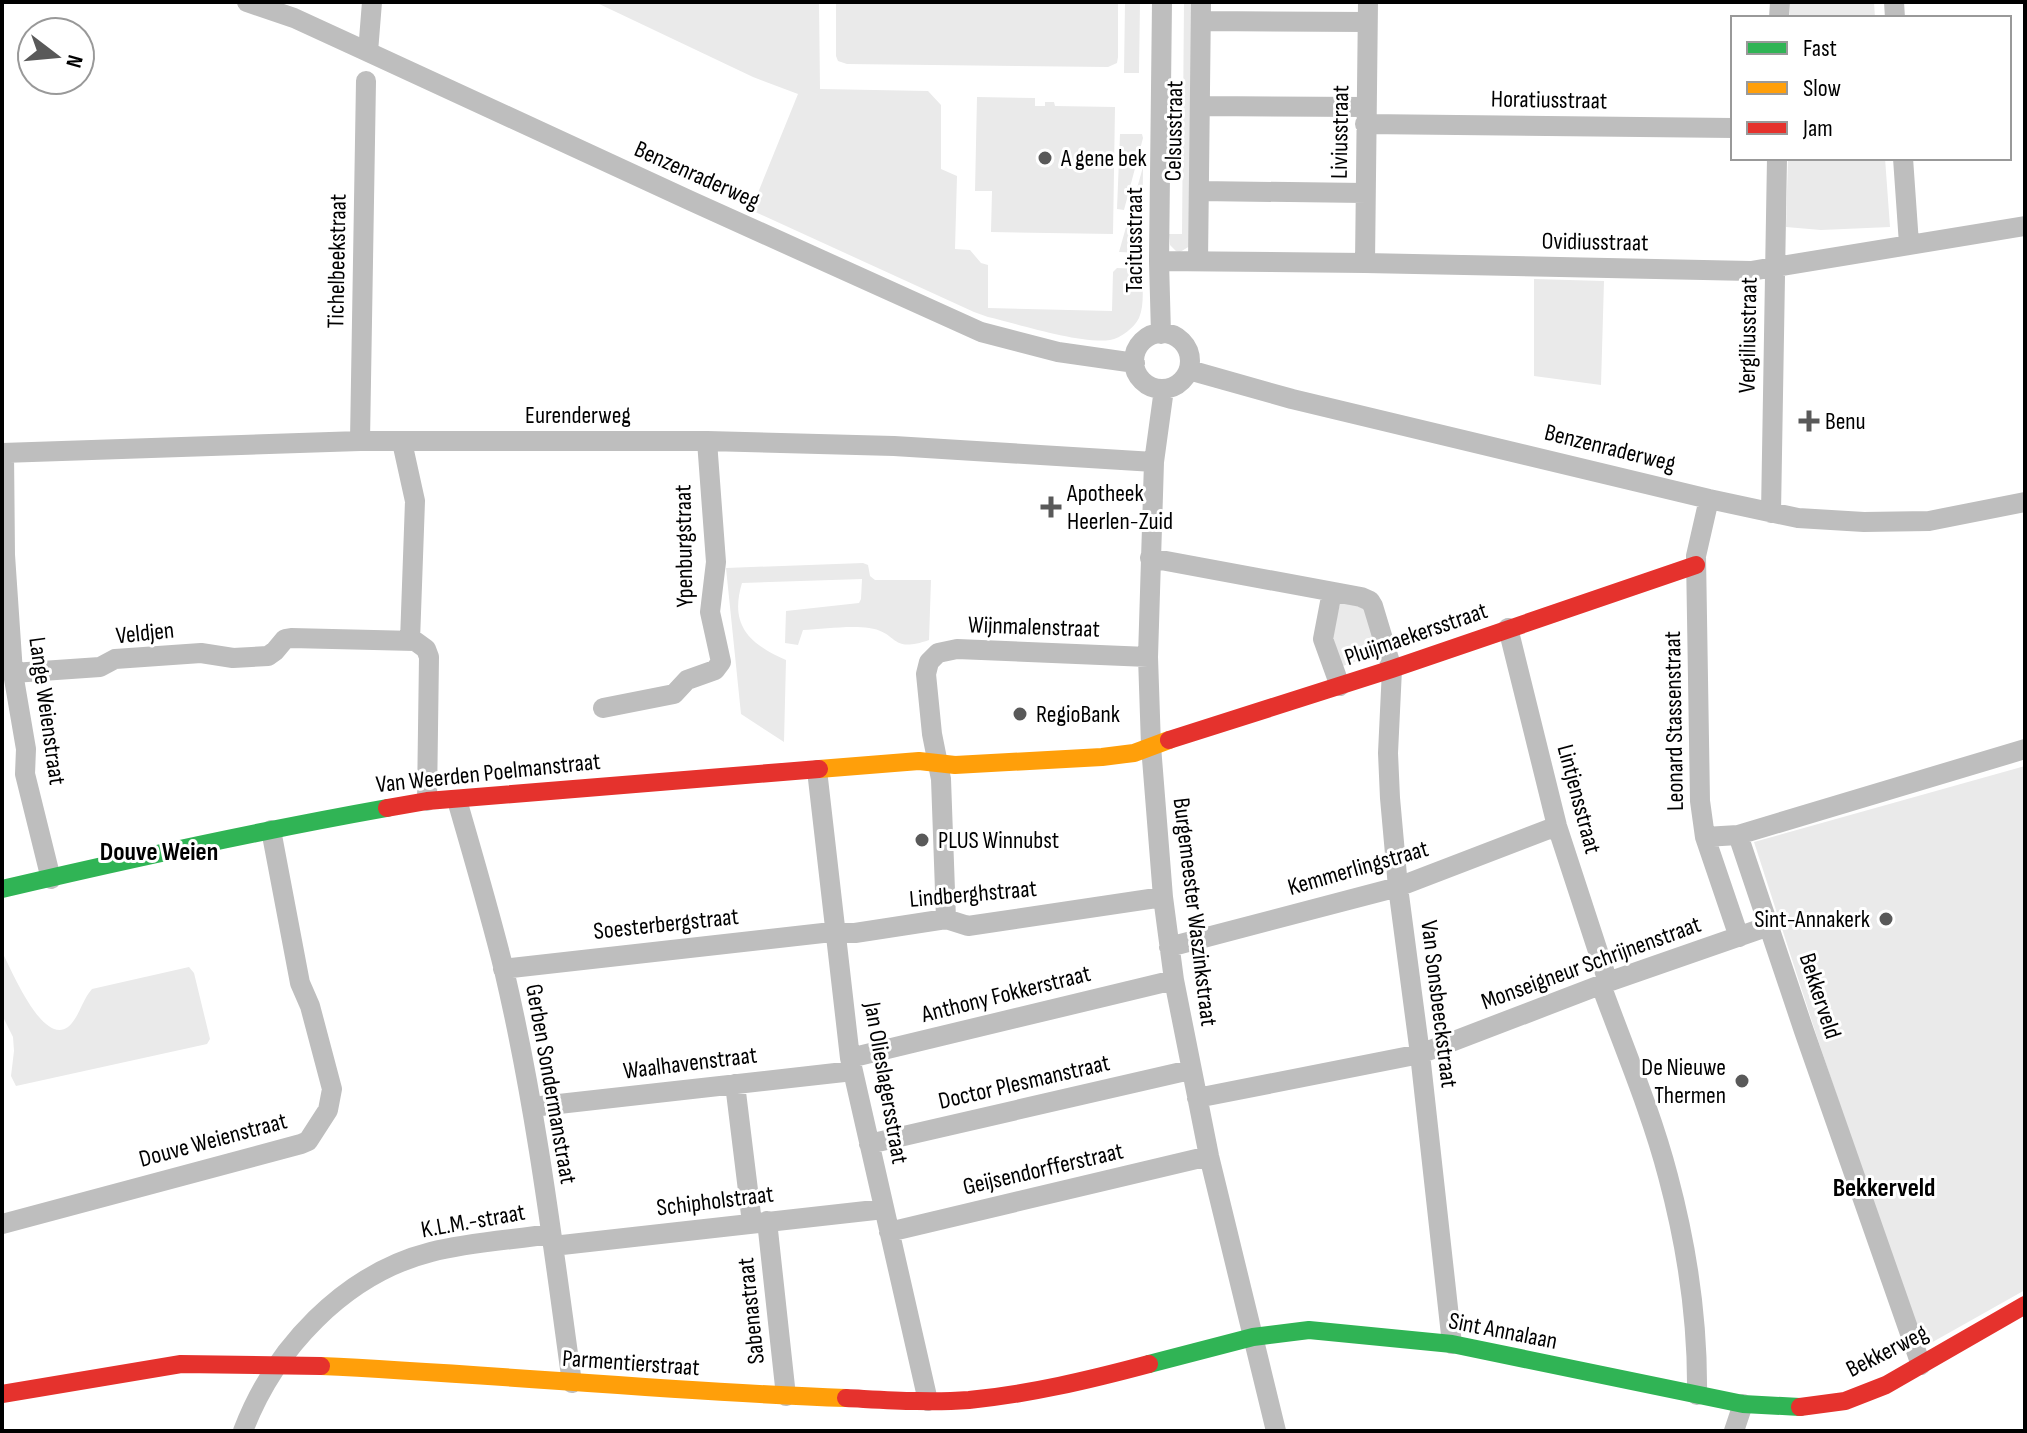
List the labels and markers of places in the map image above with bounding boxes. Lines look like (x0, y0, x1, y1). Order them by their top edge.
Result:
place label: A gene bek (1060, 144, 1147, 173)
marker: A gene bek (1036, 149, 1054, 167)
place label: Benu (1825, 407, 1866, 436)
marker: Benu (1800, 412, 1818, 430)
place label: Apotheek Heerlen-Zuid (1066, 479, 1173, 536)
marker: Apotheek Heerlen-Zuid (1042, 498, 1060, 516)
place label: RegioBank (1036, 700, 1120, 729)
marker: RegioBank (1011, 705, 1029, 723)
place label: PLUS Winnubst (938, 826, 1059, 855)
marker: PLUS Winnubst (913, 831, 931, 849)
place label: Sint-Annakerk (1754, 905, 1870, 934)
marker: Sint-Annakerk (1877, 910, 1895, 928)
place label: De Nieuwe Thermen (1641, 1053, 1726, 1110)
marker: De Nieuwe Thermen (1733, 1072, 1751, 1090)

